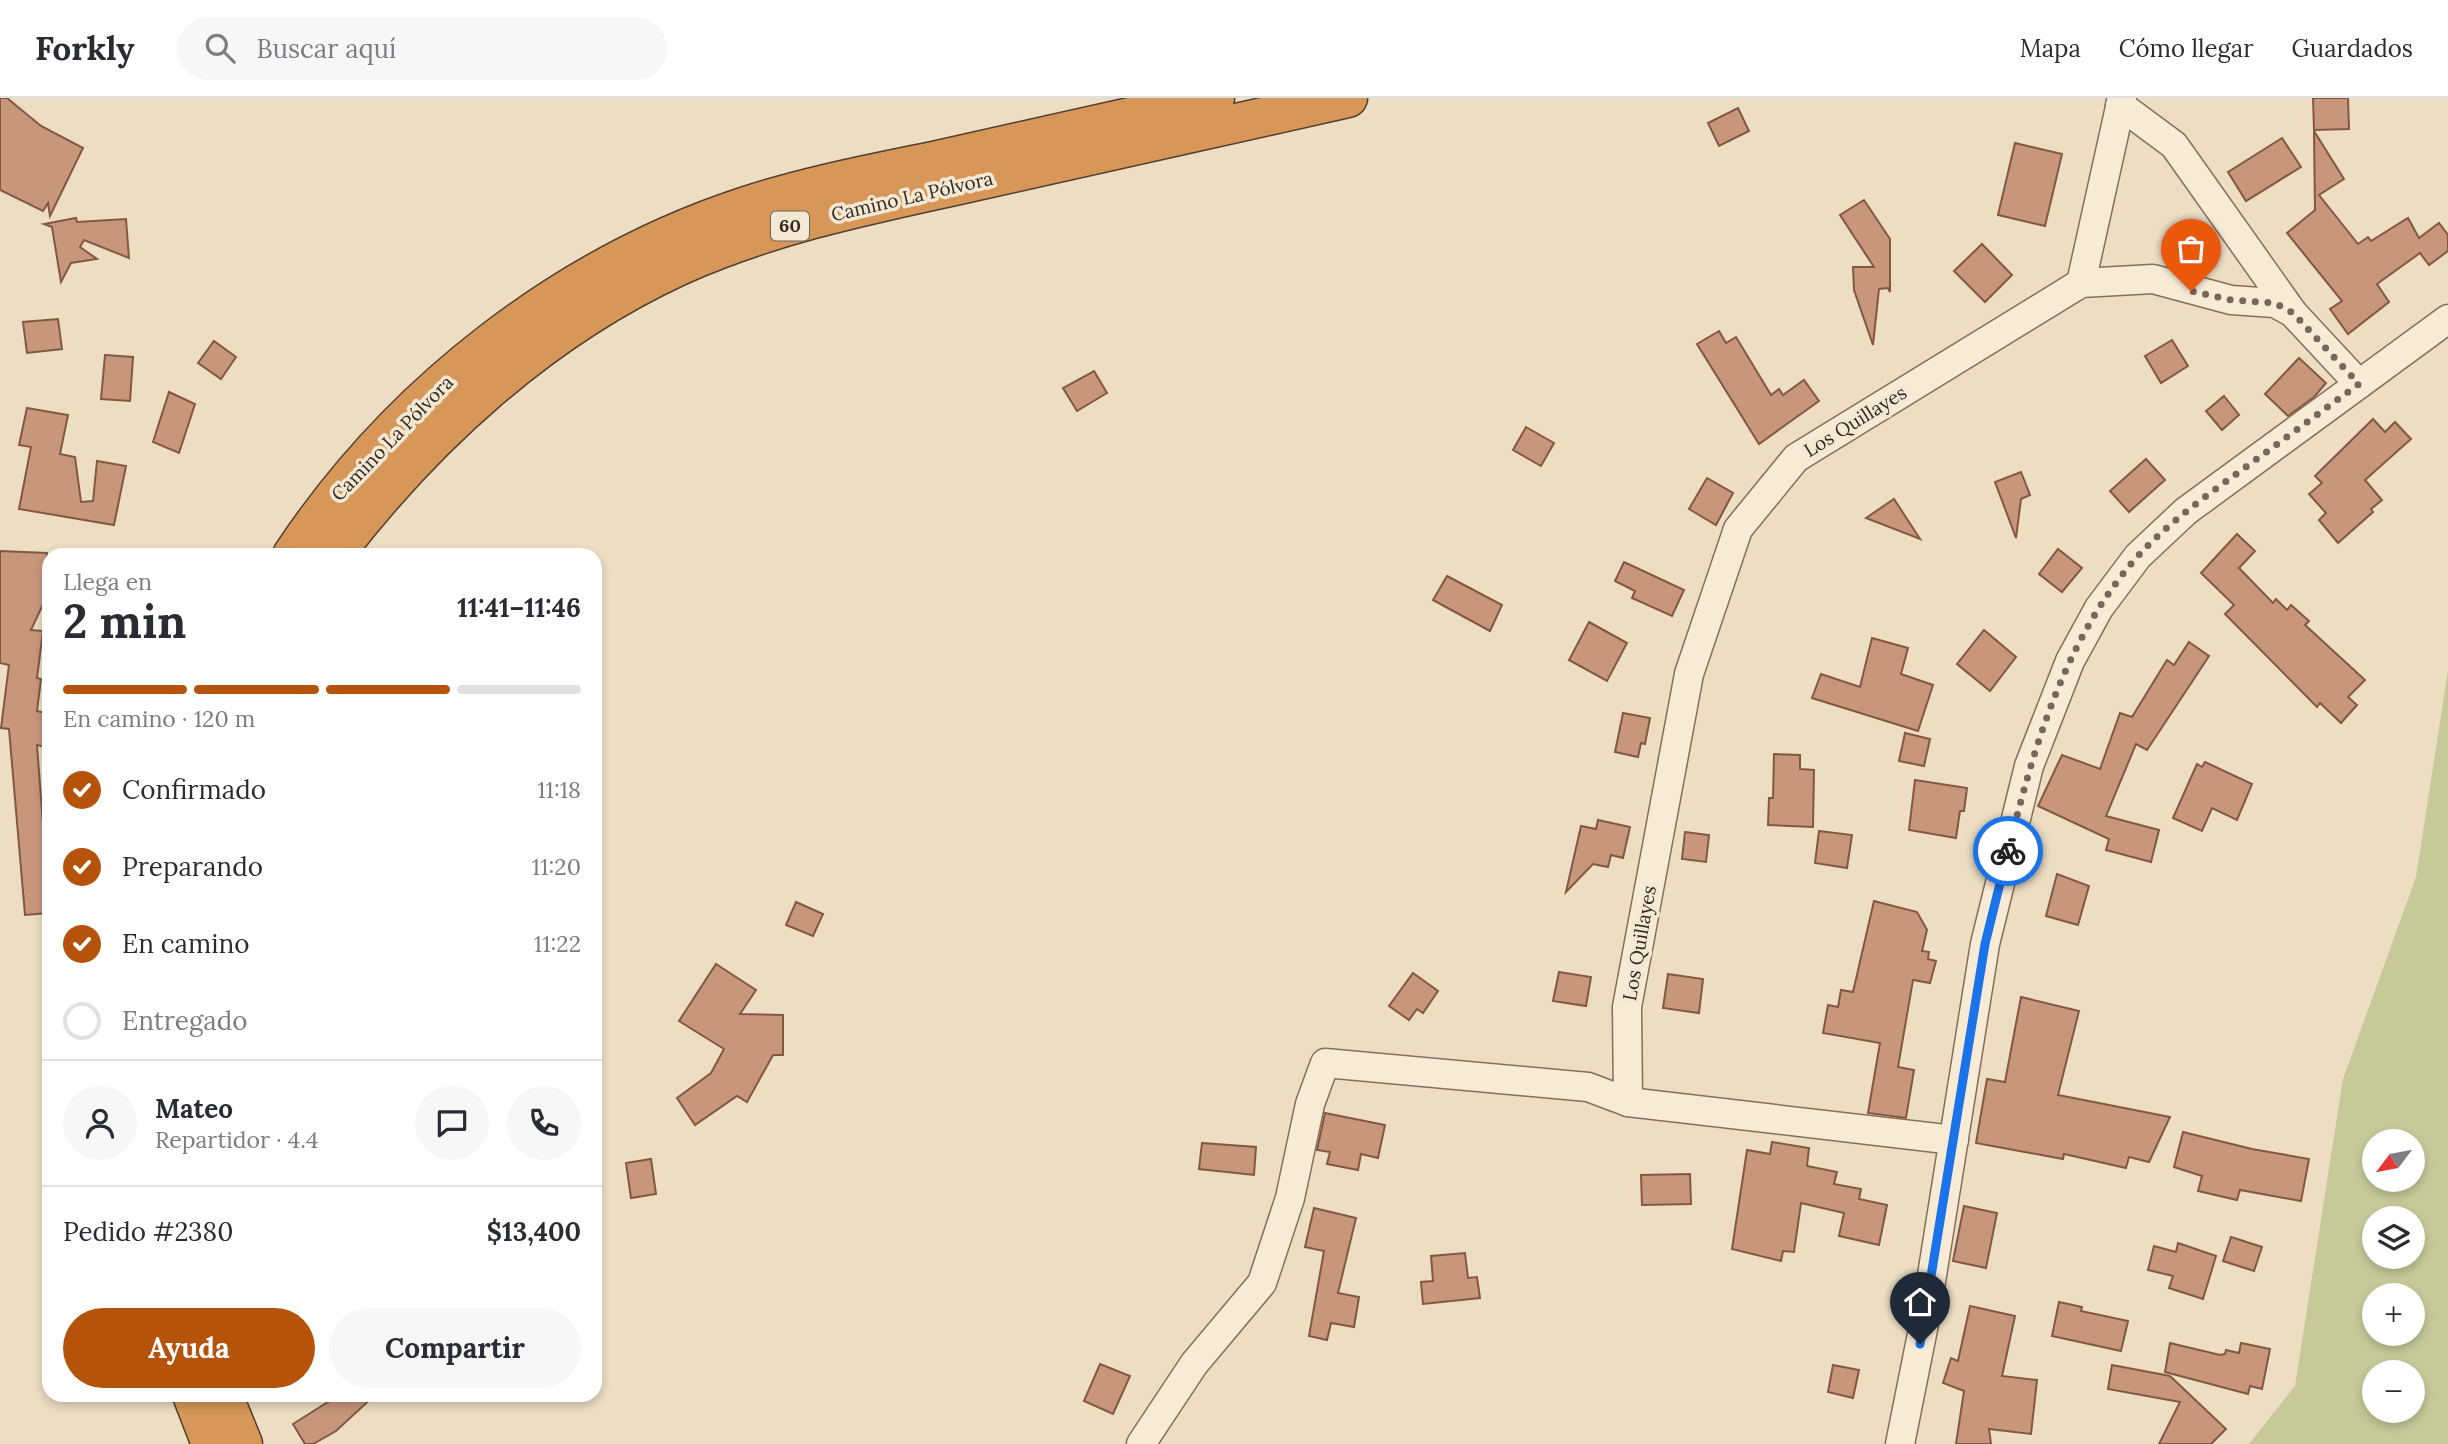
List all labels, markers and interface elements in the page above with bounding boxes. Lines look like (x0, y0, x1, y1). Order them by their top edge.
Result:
search box (177, 17, 667, 80)
text: Forkly (35, 27, 135, 69)
icon: search (201, 29, 239, 67)
text: Buscar aquí (257, 32, 396, 65)
text: Mapa (2020, 33, 2081, 64)
text: Cómo llegar (2119, 33, 2254, 64)
text: Guardados (2292, 33, 2413, 64)
street label: Camino La Pólvora (829, 166, 995, 226)
road number: 60 (771, 211, 809, 240)
pin (2161, 219, 2221, 291)
icon: bag (2172, 230, 2210, 268)
street label: Camino La Pólvora (326, 370, 458, 506)
street label: Los Quillayes (1799, 380, 1911, 462)
text: Llega en (63, 567, 152, 596)
text: 11:41–11:46 (457, 591, 581, 624)
text: 2 min (63, 592, 186, 651)
text: En camino · 120 m (63, 704, 255, 733)
icon: check (63, 771, 101, 809)
text: Confirmado (122, 773, 266, 806)
text: 11:18 (537, 775, 581, 804)
courier (1973, 816, 2043, 886)
icon: bike (1989, 832, 2027, 870)
icon: check (63, 848, 101, 886)
text: Preparando (122, 850, 263, 883)
text: 11:20 (532, 852, 581, 881)
street label: Los Quillayes (1617, 883, 1661, 1002)
icon: check (63, 925, 101, 963)
text: En camino (122, 927, 250, 960)
text: 11:22 (534, 929, 581, 958)
text: Entregado (122, 1004, 248, 1037)
button: person (63, 1086, 137, 1160)
button: chat (415, 1086, 489, 1160)
button: phone (507, 1086, 581, 1160)
text: Mateo (155, 1092, 233, 1125)
text: Repartidor · 4.4 (155, 1125, 318, 1154)
north arrow (2362, 1129, 2426, 1192)
map controls (2362, 1129, 2425, 1423)
button: layers (2362, 1206, 2425, 1269)
text: Pedido #2380 (63, 1215, 233, 1248)
text: $13,400 (487, 1215, 581, 1248)
pin (1890, 1272, 1950, 1344)
icon: home (1901, 1283, 1939, 1321)
button: + (2362, 1283, 2425, 1346)
button: Ayuda (63, 1308, 315, 1388)
button: Compartir (329, 1308, 581, 1388)
button: − (2362, 1360, 2425, 1423)

